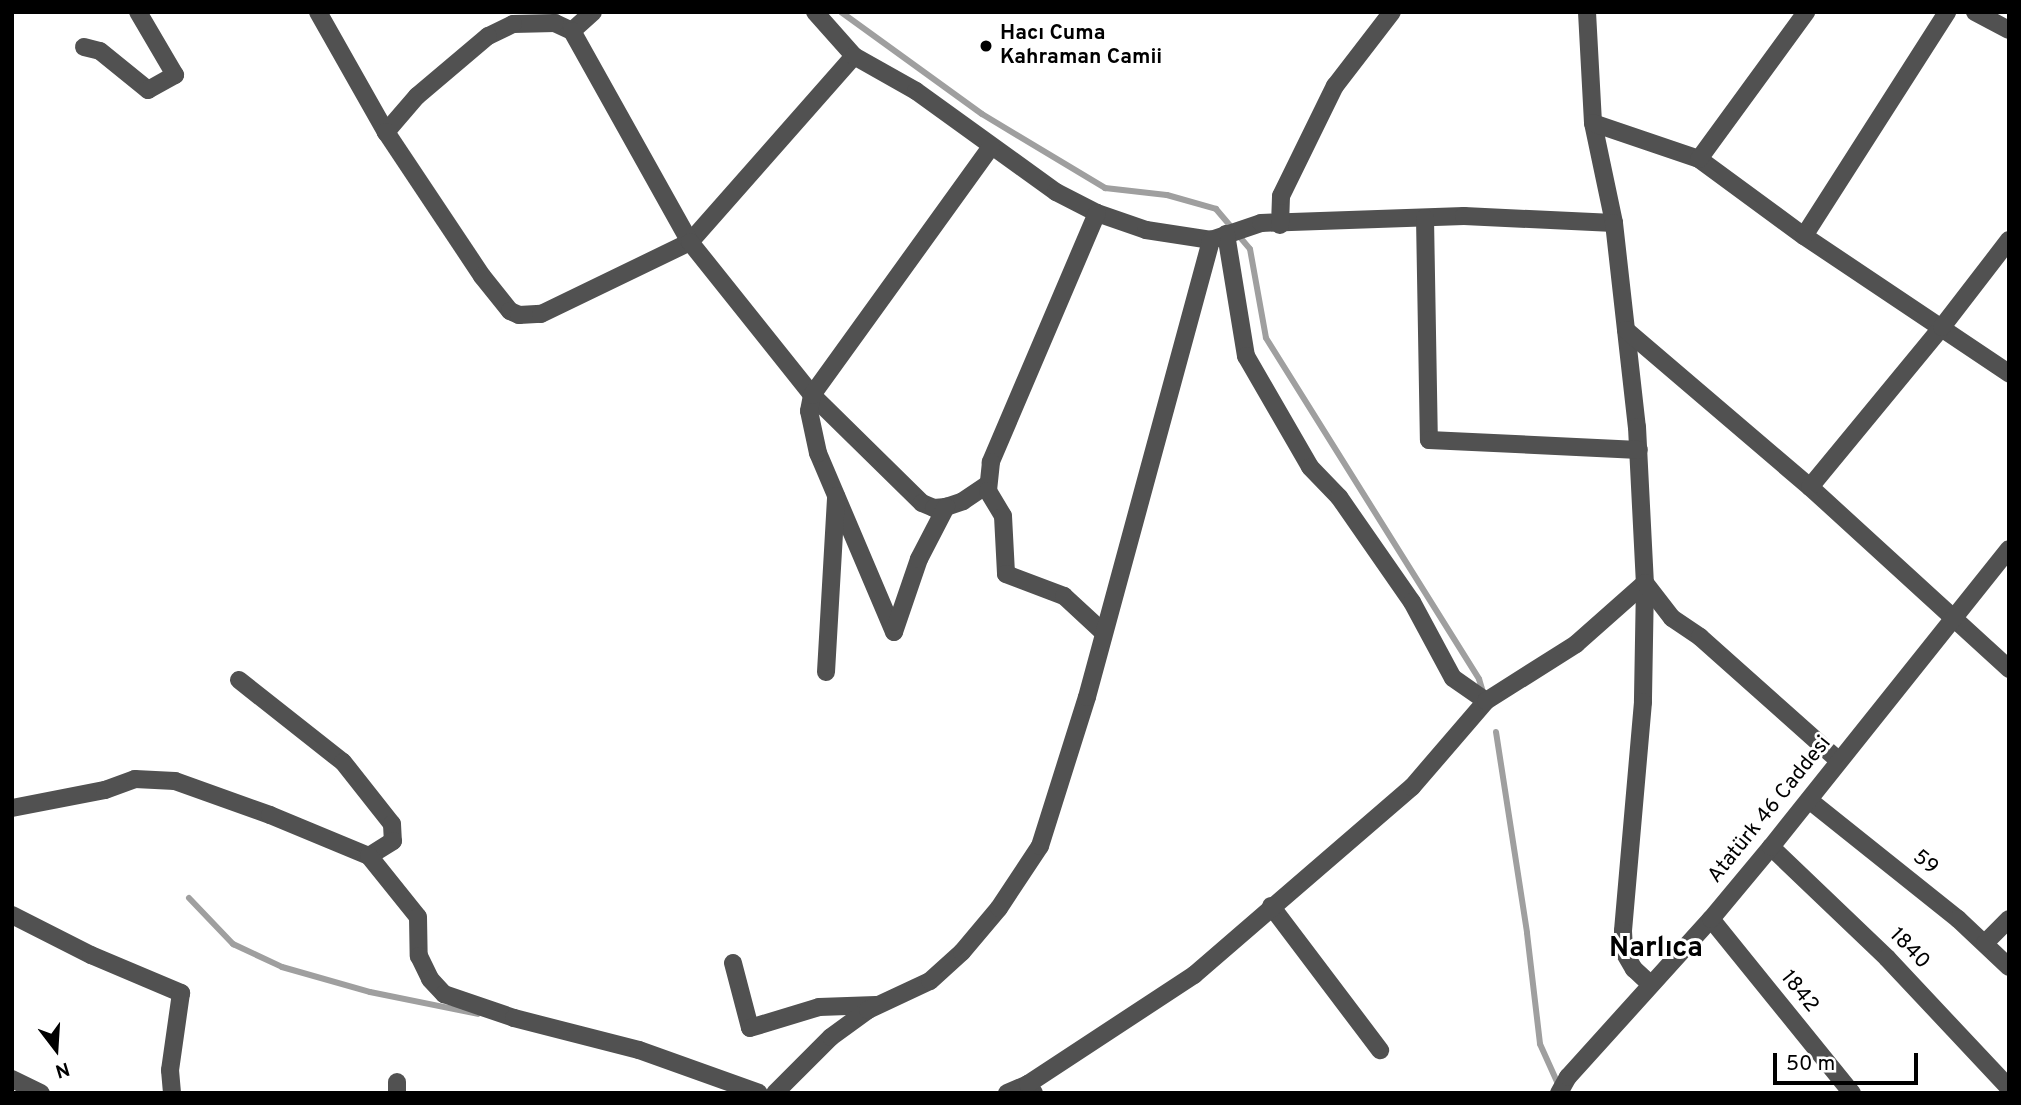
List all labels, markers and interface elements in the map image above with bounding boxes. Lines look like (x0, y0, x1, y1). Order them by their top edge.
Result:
place label: Hacı Cuma Kahraman Camii (1000, 21, 1162, 71)
marker: Hacı Cuma Kahraman Camii (978, 38, 994, 54)
street label: Atatürk 46 Caddesi (1703, 731, 1837, 889)
street label: 59 (1907, 845, 1943, 881)
street label: 1840 (1884, 923, 1934, 975)
district label: Narlıca (1609, 932, 1703, 966)
street label: 1842 (1775, 966, 1823, 1018)
north arrow (21, 1014, 91, 1084)
scale bar (1776, 1038, 1921, 1082)
text: 50 m (1786, 1051, 1835, 1078)
text: N (52, 1056, 72, 1083)

